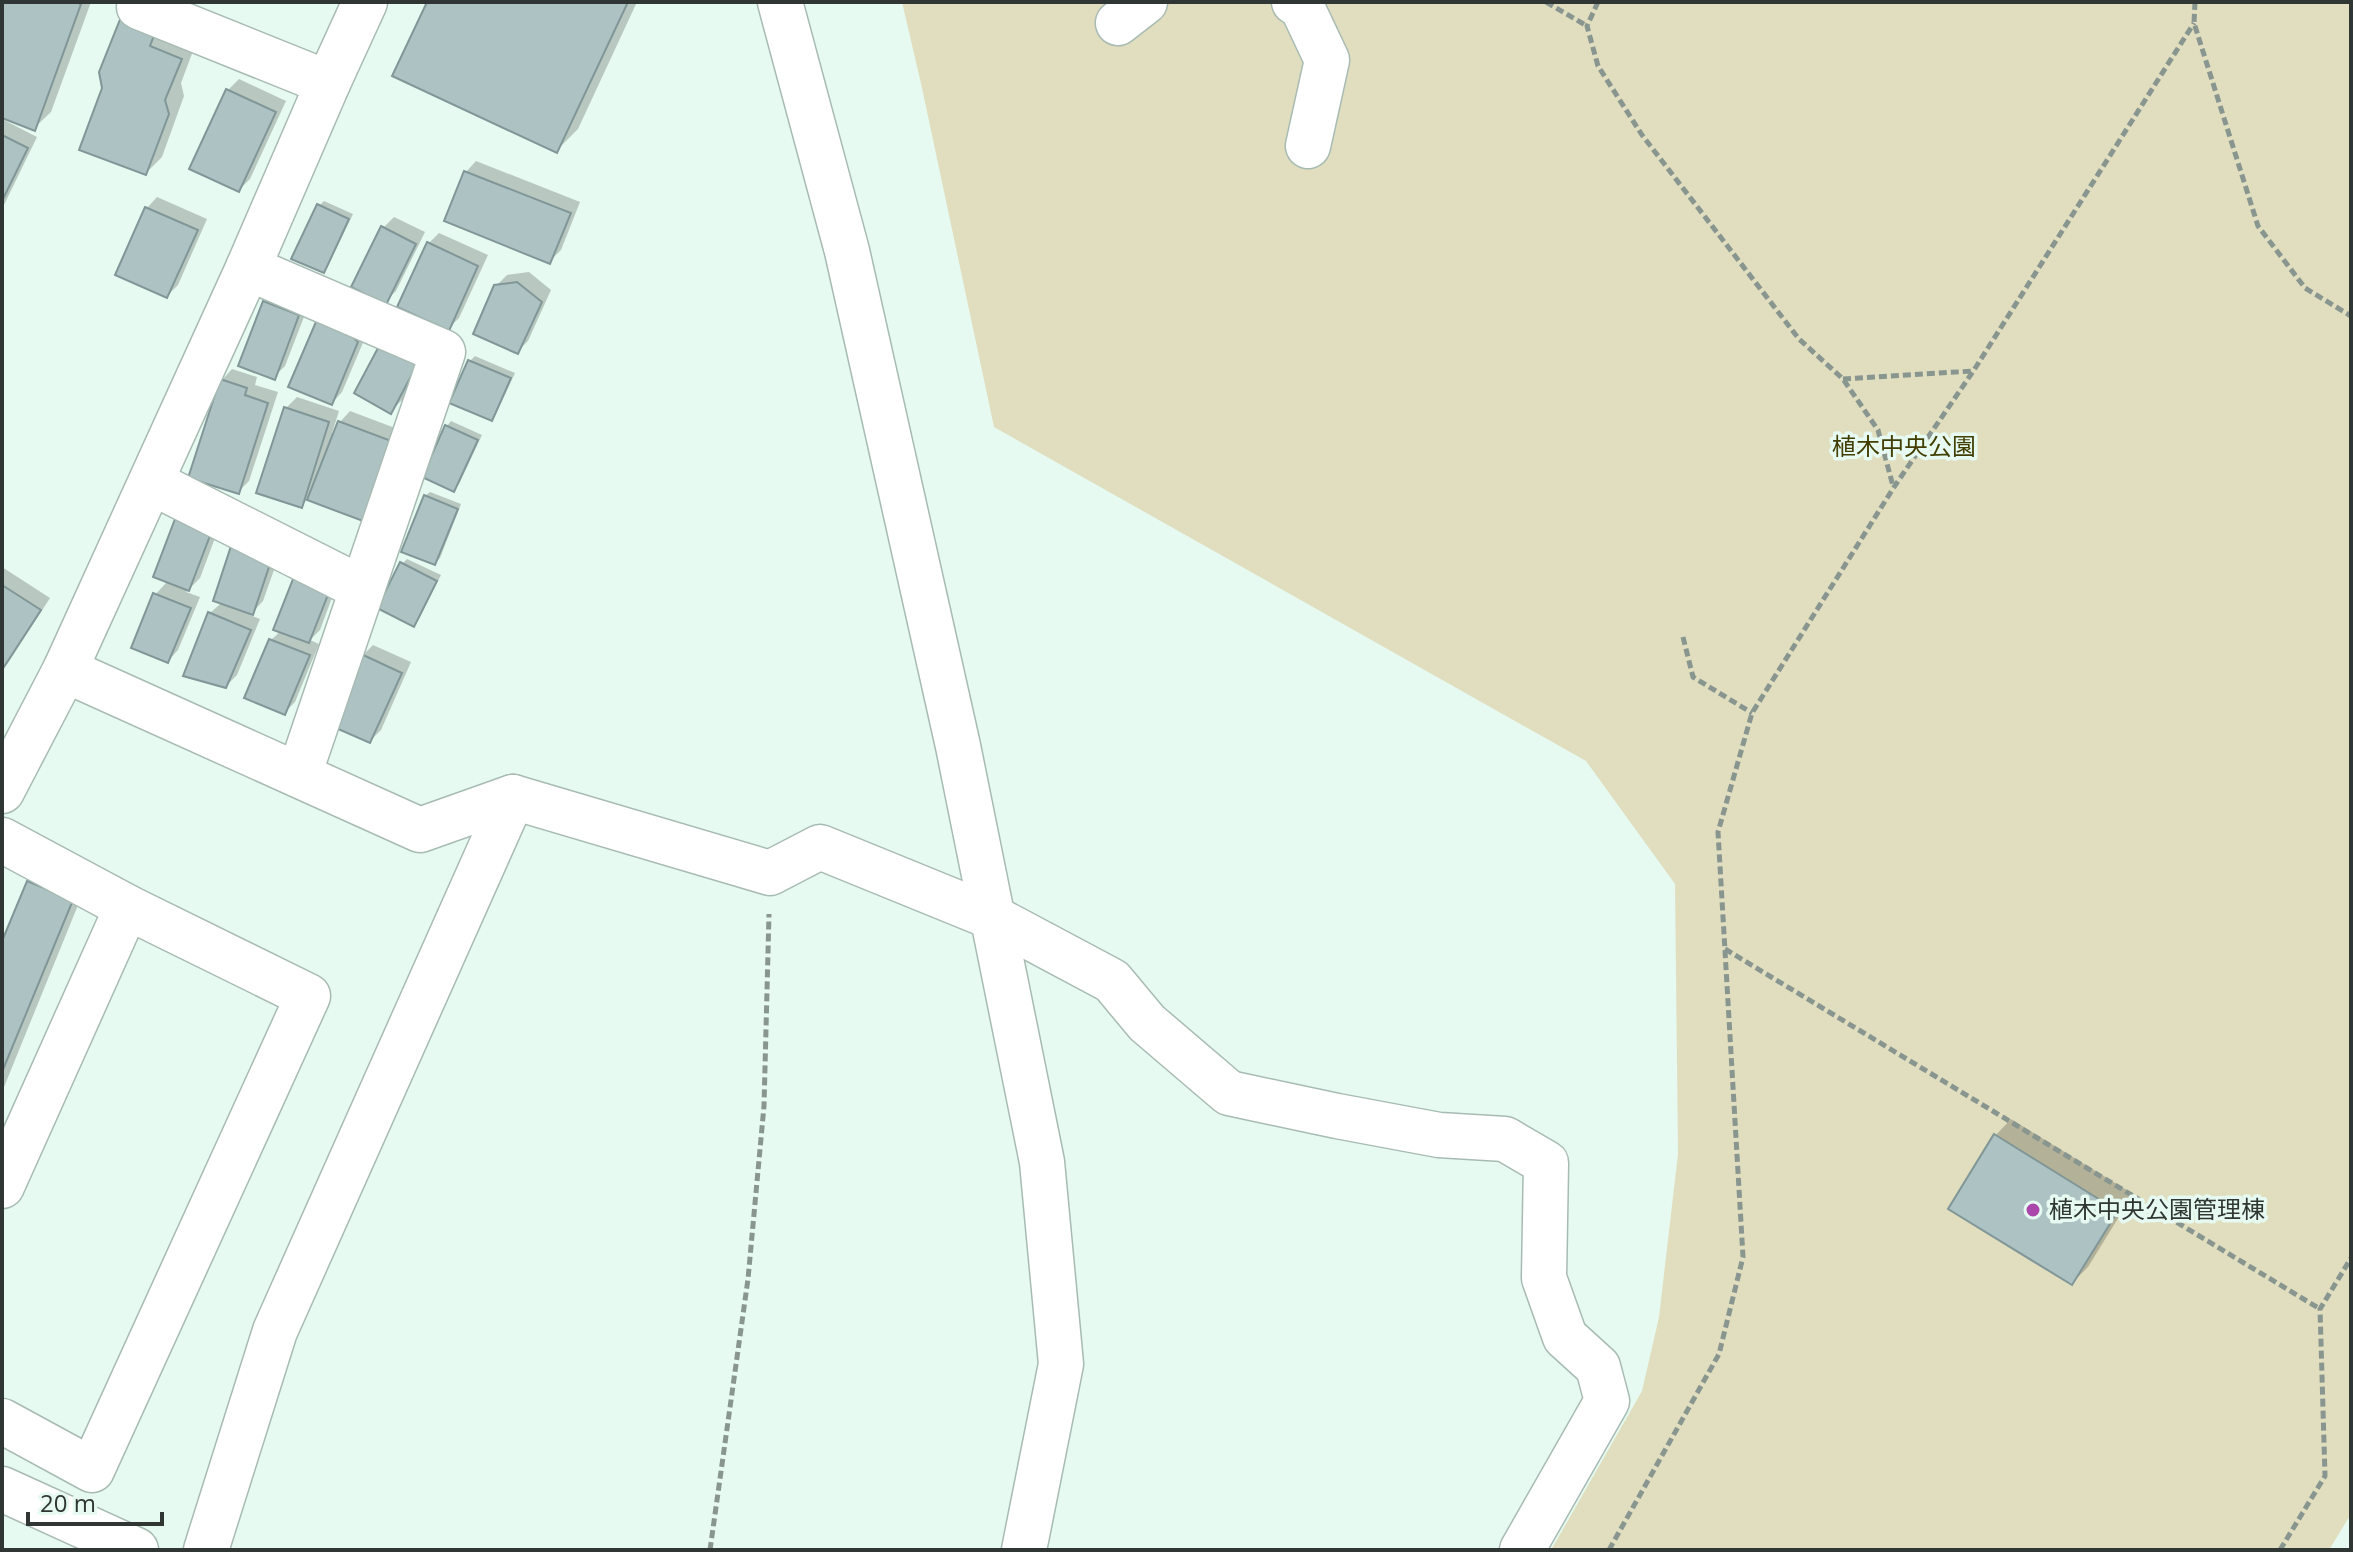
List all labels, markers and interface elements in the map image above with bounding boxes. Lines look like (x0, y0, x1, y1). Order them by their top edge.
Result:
park label: 植木中央公園 (1832, 429, 1976, 462)
place label: 植木中央公園管理棟 (2049, 1192, 2265, 1225)
marker: 植木中央公園管理棟 (2024, 1201, 2042, 1219)
scale bar (28, 1476, 162, 1526)
text: 20 m (40, 1486, 96, 1519)

